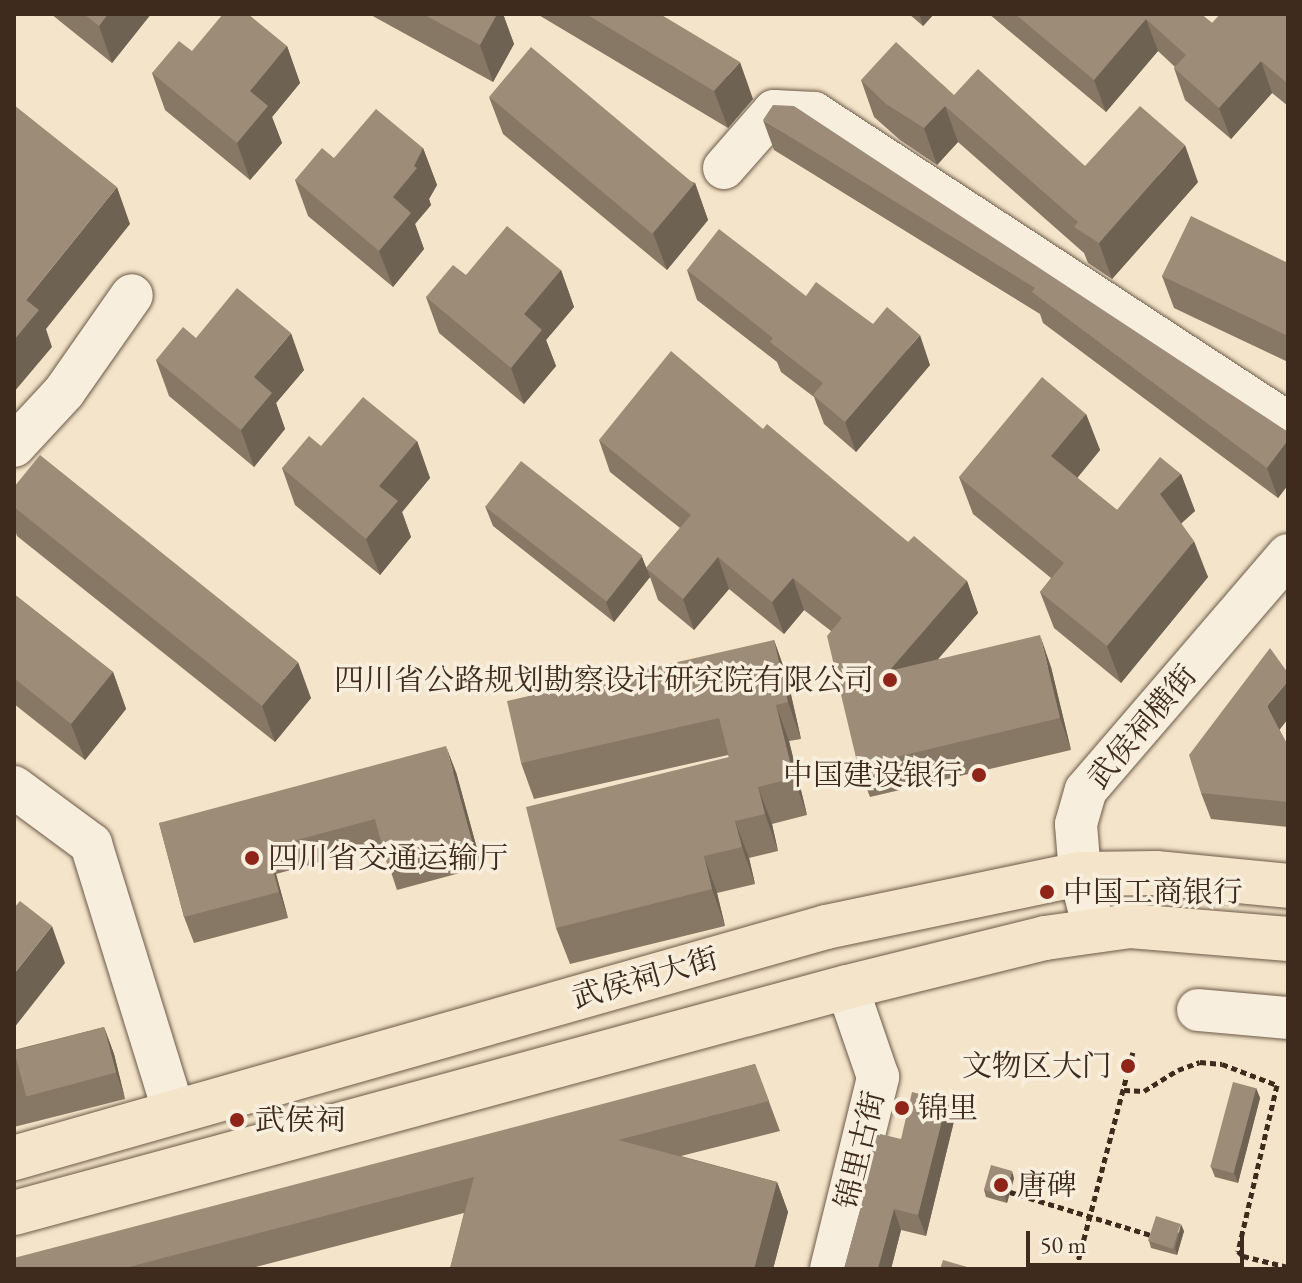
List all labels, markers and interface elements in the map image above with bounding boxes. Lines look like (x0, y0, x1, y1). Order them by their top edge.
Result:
street label: 武侯祠横街 (1080, 658, 1204, 796)
place label: 四川省公路规划勘察设计研究院有限公司 (334, 662, 874, 698)
marker: 四川省公路规划勘察设计研究院有限公司 (881, 671, 899, 689)
place label: 中国建设银行 (783, 757, 963, 793)
marker: 中国建设银行 (970, 766, 988, 784)
place label: 四川省交通运输厅 (268, 840, 508, 876)
marker: 四川省交通运输厅 (243, 849, 261, 867)
place label: 中国工商银行 (1063, 874, 1243, 910)
marker: 中国工商银行 (1038, 883, 1056, 901)
street label: 武侯祠大街 (568, 940, 722, 1016)
place label: 文物区大门 (962, 1048, 1112, 1084)
marker: 文物区大门 (1119, 1057, 1137, 1075)
street label: 锦里古街 (828, 1087, 892, 1213)
place label: 锦里 (918, 1090, 978, 1126)
marker: 锦里 (893, 1099, 911, 1117)
place label: 武侯祠 (255, 1102, 345, 1138)
marker: 武侯祠 (226, 1109, 248, 1131)
place label: 唐碑 (1017, 1167, 1077, 1203)
marker: 唐碑 (992, 1176, 1010, 1194)
scale bar (1030, 1215, 1248, 1265)
text: 50 m (1040, 1229, 1087, 1260)

